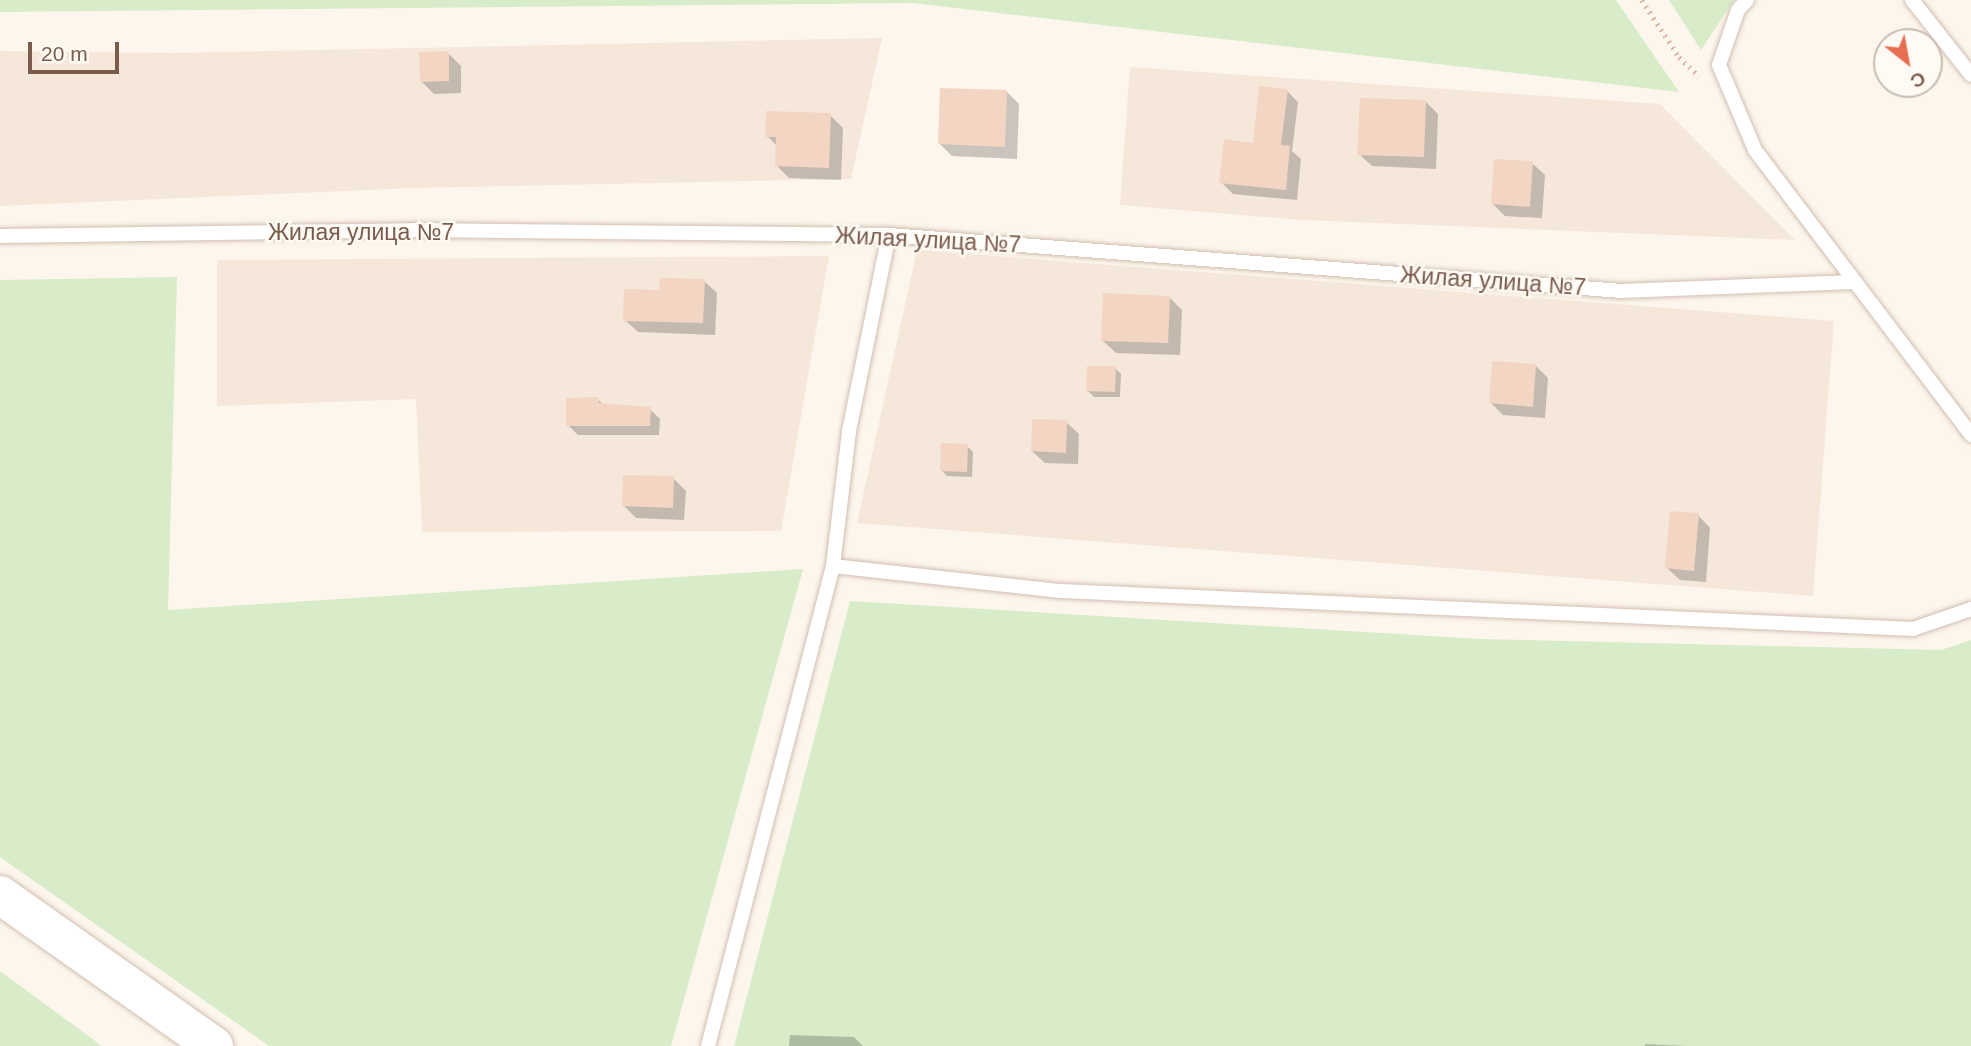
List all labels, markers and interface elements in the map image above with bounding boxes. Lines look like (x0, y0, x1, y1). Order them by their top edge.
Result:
scale bar (32, 28, 122, 72)
north arrow (1873, 28, 1943, 98)
text: 20 m (41, 42, 88, 65)
text: С (1907, 67, 1929, 92)
street label: Жилая улица №7 (268, 218, 454, 246)
street label: Жилая улица №7 (834, 221, 1022, 259)
street label: Жилая улица №7 (1399, 261, 1587, 301)

